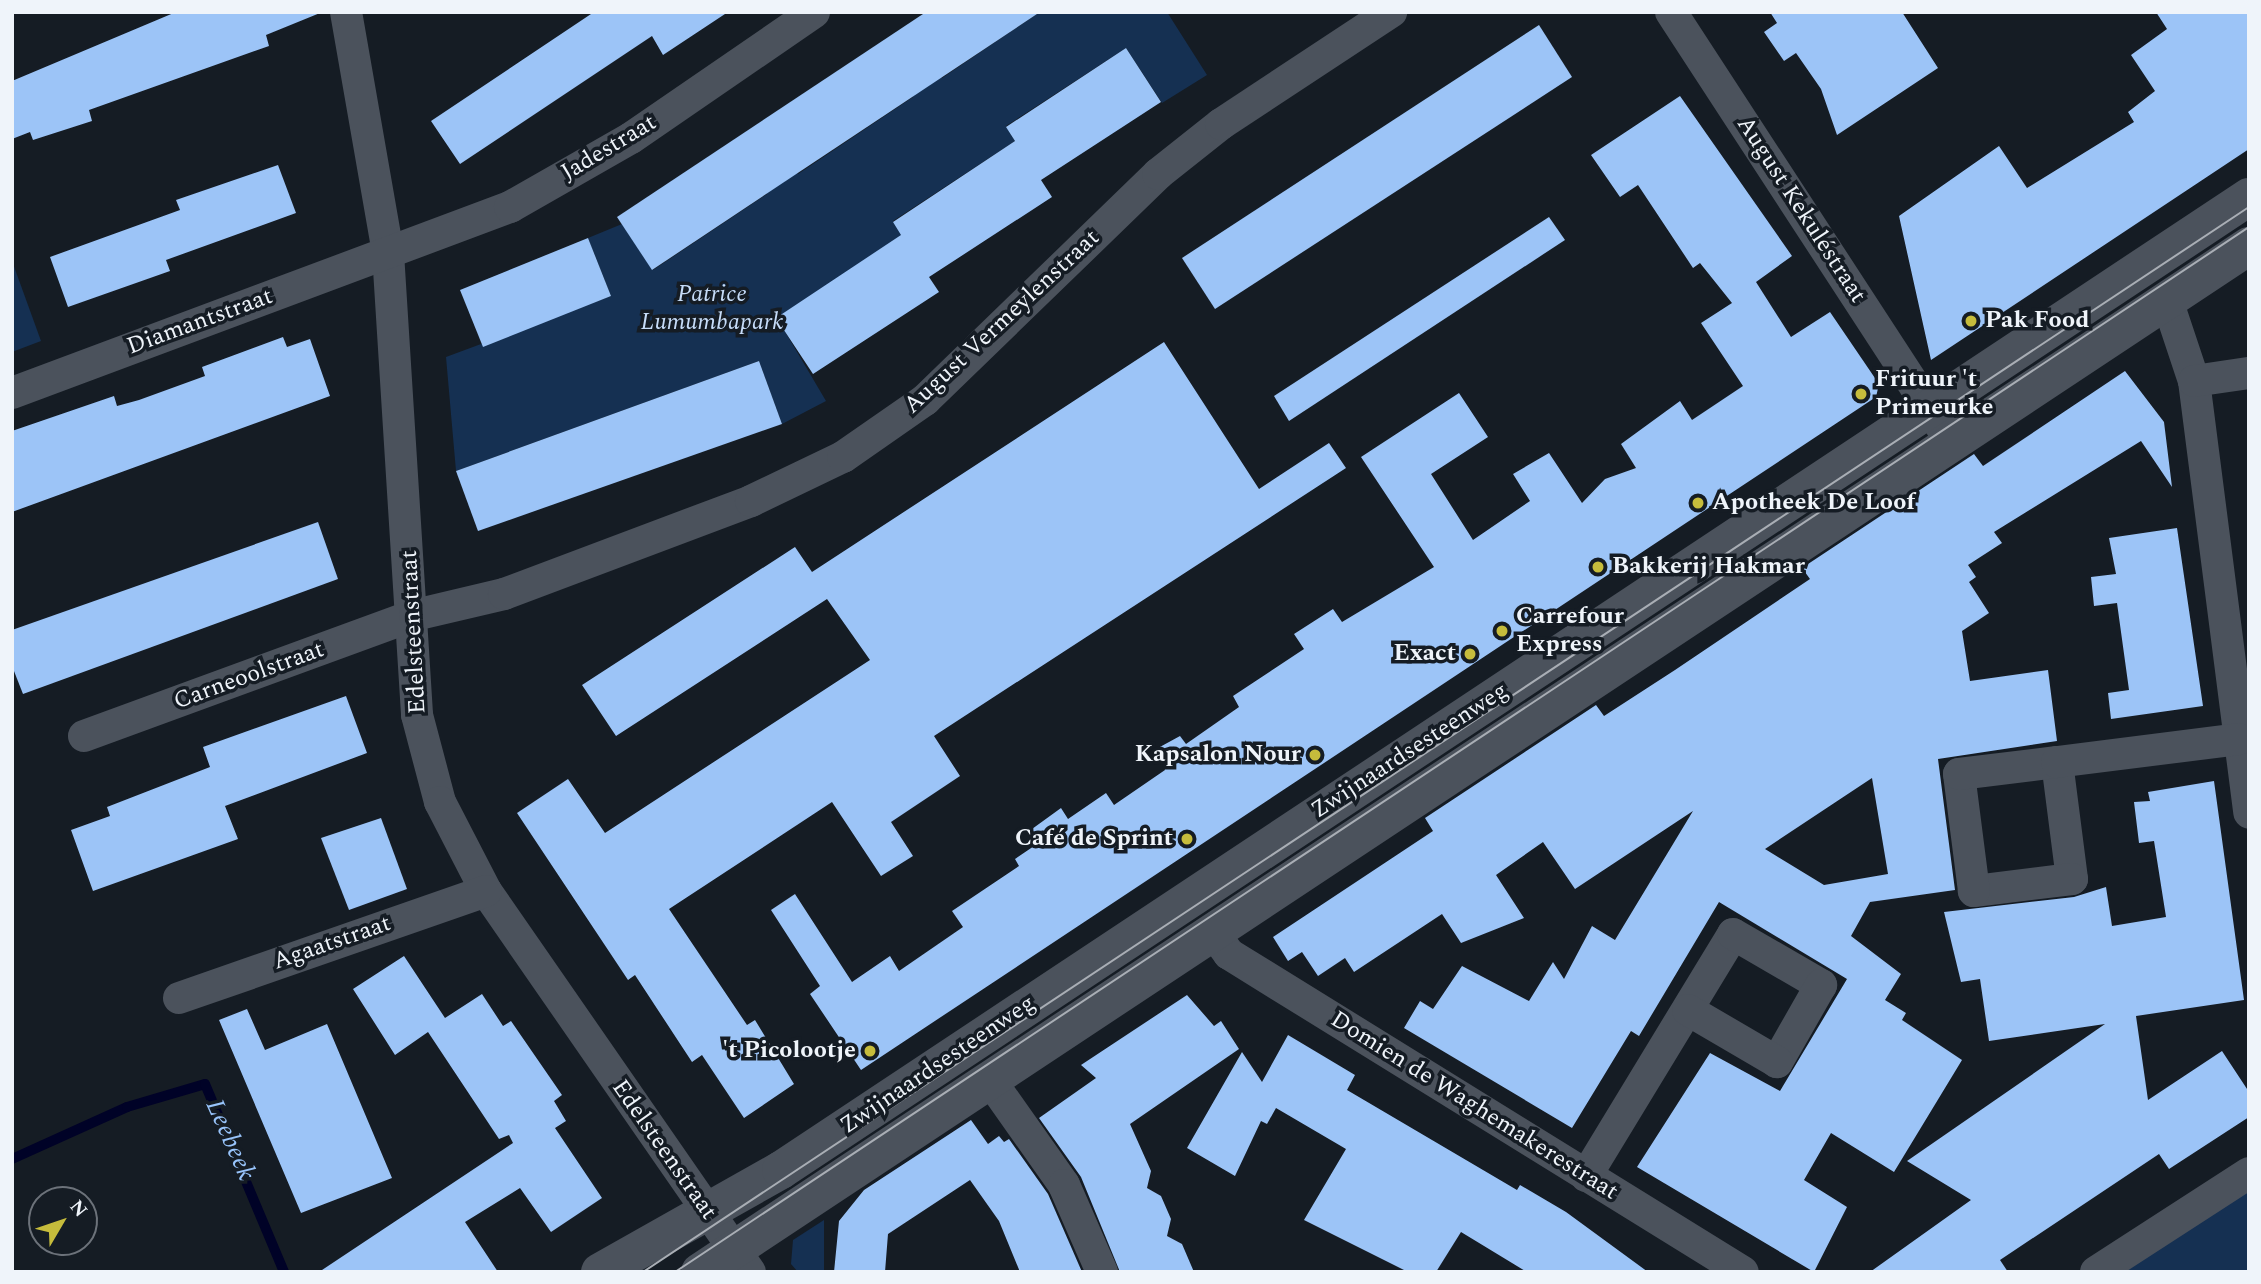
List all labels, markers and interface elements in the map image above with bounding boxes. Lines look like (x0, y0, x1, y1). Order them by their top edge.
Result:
street label: Jadestraat (556, 108, 662, 188)
street label: August Kekuléstraat (1730, 111, 1872, 309)
street label: August Vermeylenstraat (898, 224, 1106, 420)
park label: Patrice Lumumbapark (641, 281, 783, 337)
street label: Diamantstraat (123, 282, 277, 362)
place label: Pak Food (1985, 307, 2089, 335)
marker: Pak Food (1963, 313, 1979, 329)
place label: Frituur 't Primeurke (1875, 366, 1993, 422)
marker: Frituur 't Primeurke (1853, 386, 1869, 402)
place label: Apotheek De Loof (1712, 489, 1915, 517)
marker: Apotheek De Loof (1690, 495, 1706, 511)
street label: Edelsteenstraat (395, 549, 433, 715)
place label: Bakkerij Hakmar (1612, 553, 1805, 581)
marker: Bakkerij Hakmar (1590, 559, 1606, 575)
place label: Carrefour Express (1516, 603, 1624, 659)
marker: Carrefour Express (1494, 623, 1510, 639)
street label: Carneoolstraat (170, 635, 328, 717)
place label: Exact (1393, 640, 1456, 668)
marker: Exact (1462, 646, 1478, 662)
street label: Zwijnaardsesteenweg (1306, 677, 1514, 825)
place label: Kapsalon Nour (1135, 741, 1301, 769)
marker: Kapsalon Nour (1307, 747, 1323, 763)
place label: Café de Sprint (1015, 825, 1173, 853)
marker: Café de Sprint (1179, 831, 1195, 847)
street label: Agaatstraat (269, 909, 395, 977)
street label: Zwijnaardsesteenweg (835, 989, 1041, 1141)
street label: Domien de Waghemakerestraat (1325, 1005, 1623, 1207)
place label: 't Picolootje (722, 1037, 856, 1065)
marker: 't Picolootje (862, 1043, 878, 1059)
street label: Edelsteenstraat (605, 1075, 723, 1225)
water label: Leebeek (198, 1094, 262, 1186)
north arrow (28, 1186, 98, 1256)
text: N (62, 1194, 94, 1224)

